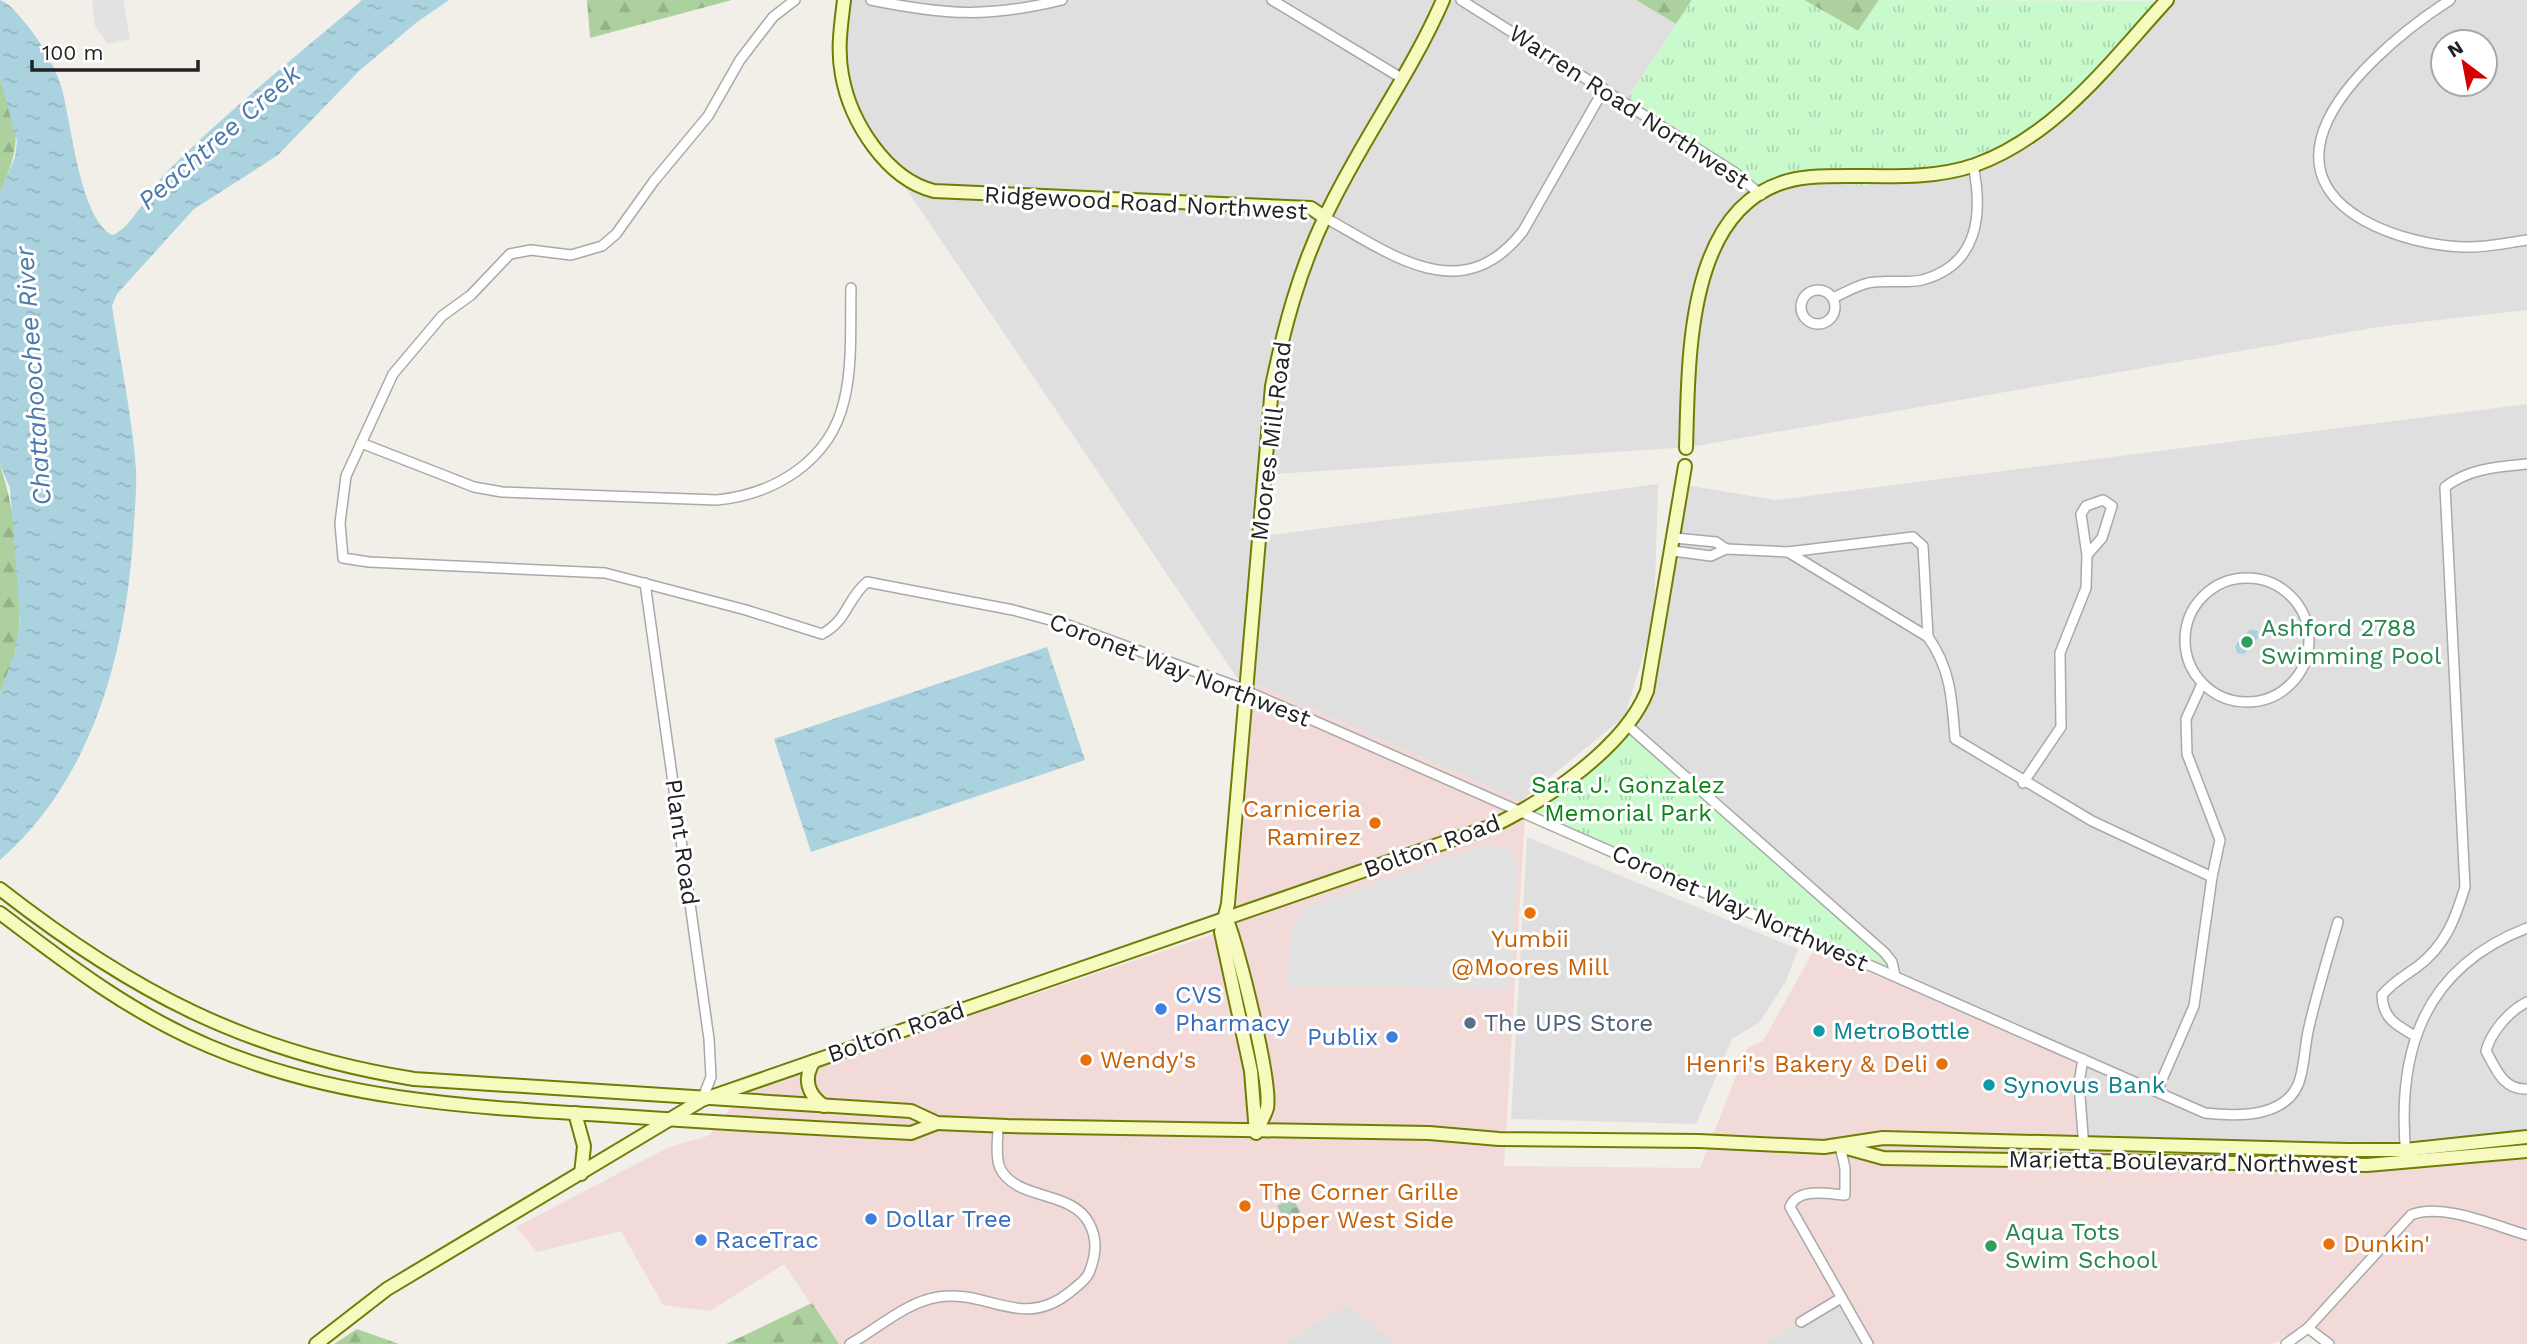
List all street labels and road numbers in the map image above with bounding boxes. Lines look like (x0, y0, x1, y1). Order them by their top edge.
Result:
street label: Warren Road Northwest (1504, 19, 1754, 195)
street label: Ridgewood Road Northwest (984, 181, 1308, 225)
street label: Moores Mill Road (1245, 340, 1297, 542)
street label: Coronet Way Northwest (1045, 607, 1315, 733)
street label: Plant Road (659, 777, 705, 907)
street label: Bolton Road (1360, 808, 1504, 884)
street label: Coronet Way Northwest (1608, 839, 1872, 977)
street label: Bolton Road (824, 995, 968, 1069)
street label: Marietta Boulevard Northwest (2008, 1145, 2358, 1179)

